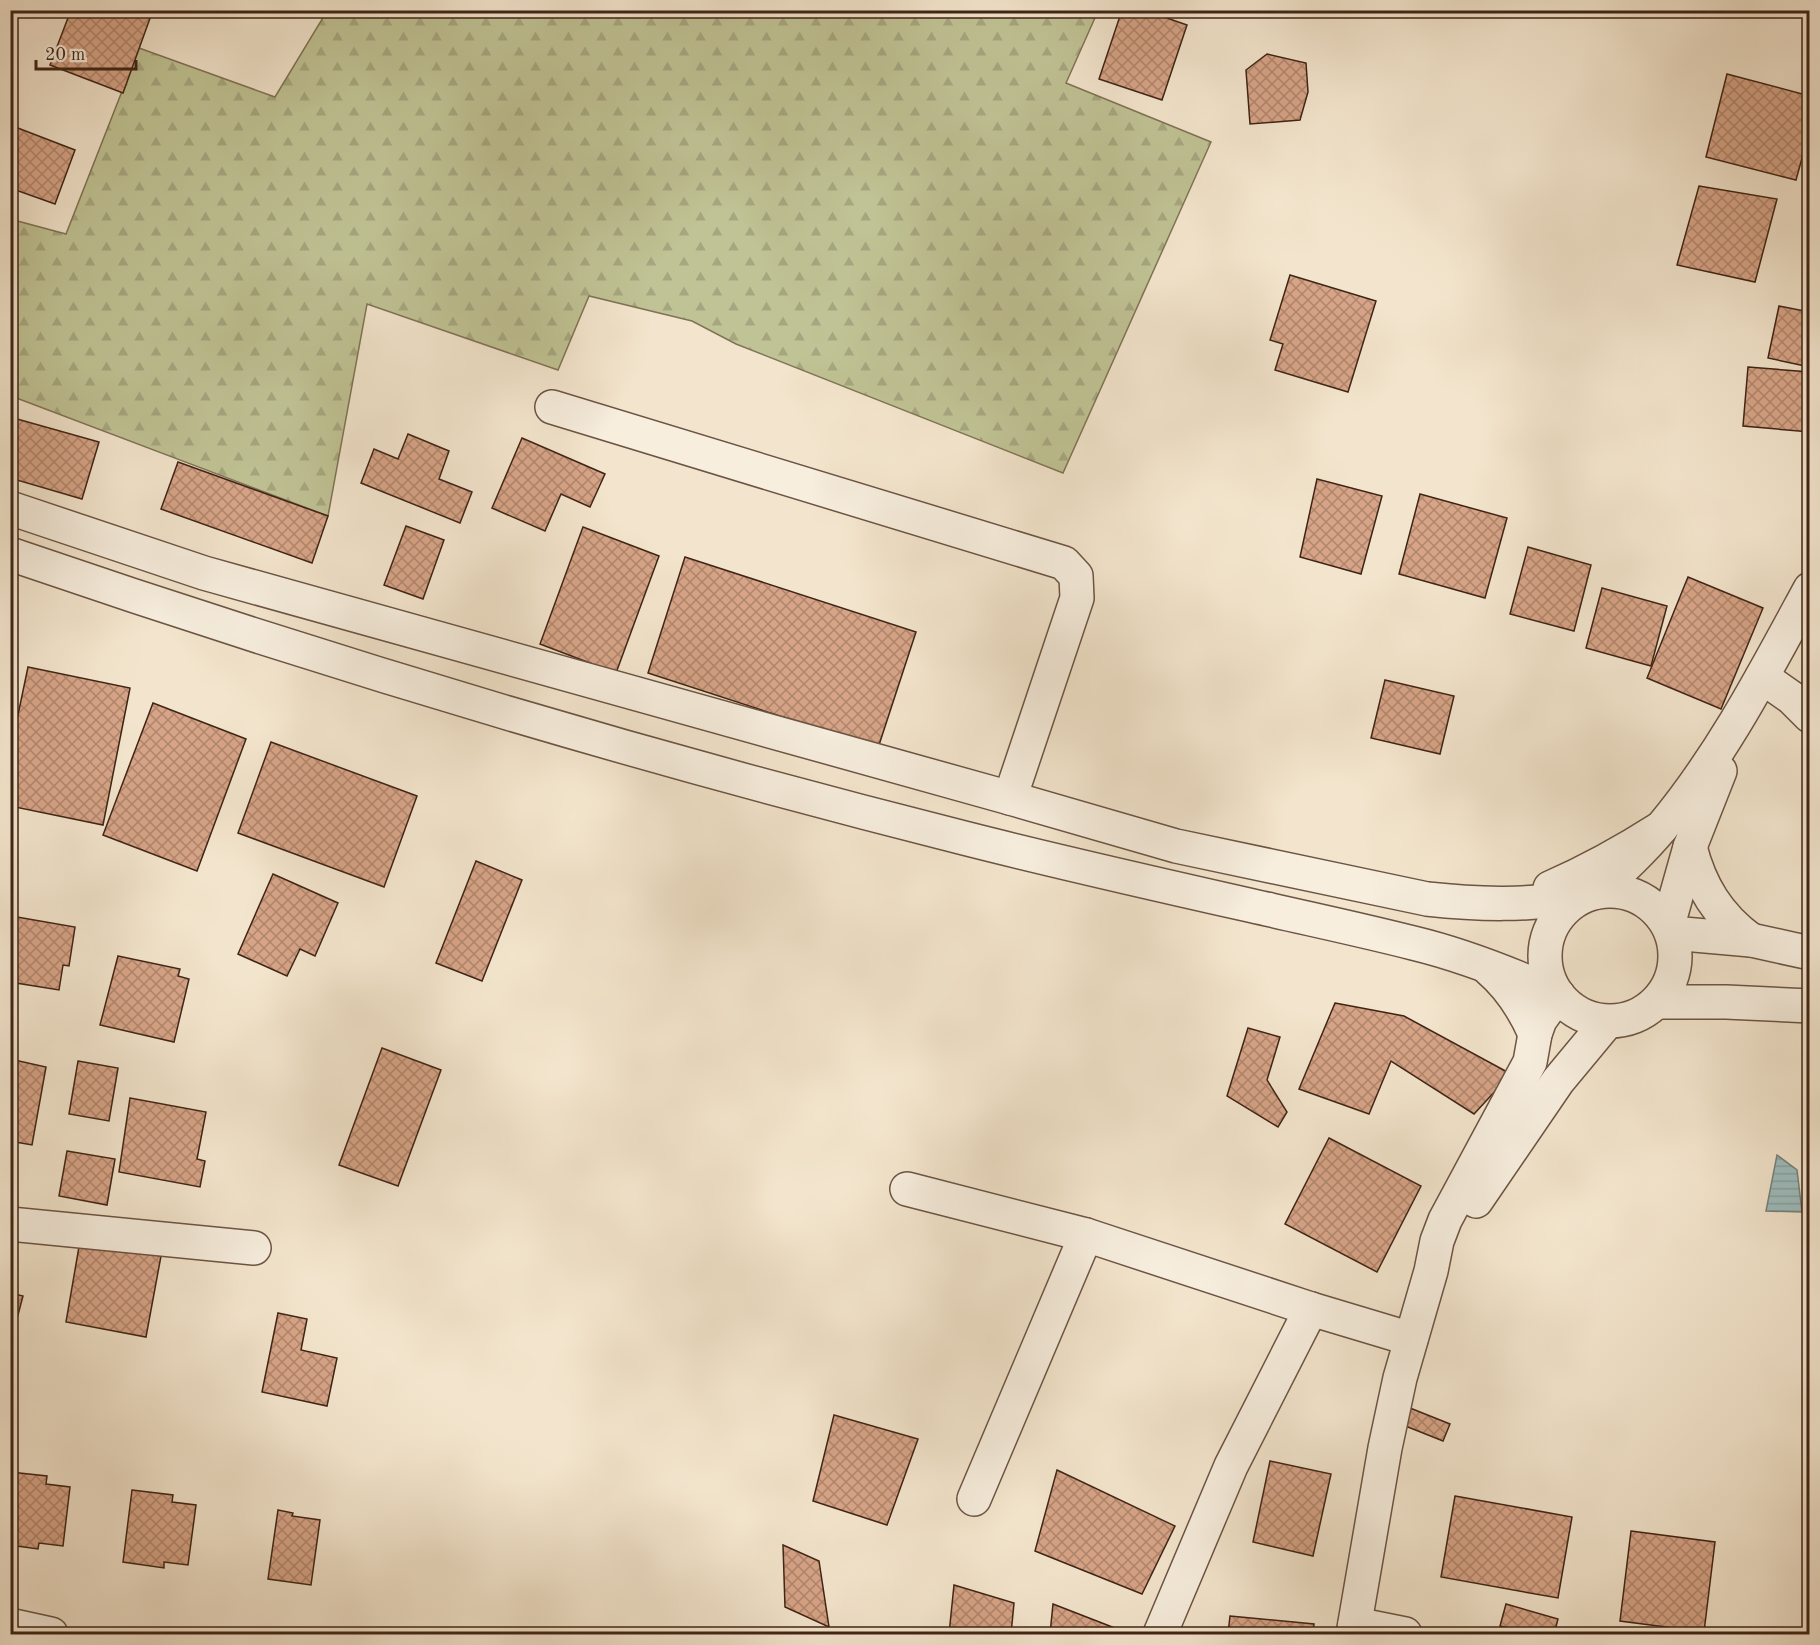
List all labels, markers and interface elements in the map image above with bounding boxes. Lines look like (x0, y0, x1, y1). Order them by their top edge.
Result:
scale bar (36, 33, 136, 71)
text: 20 m (45, 46, 85, 64)

